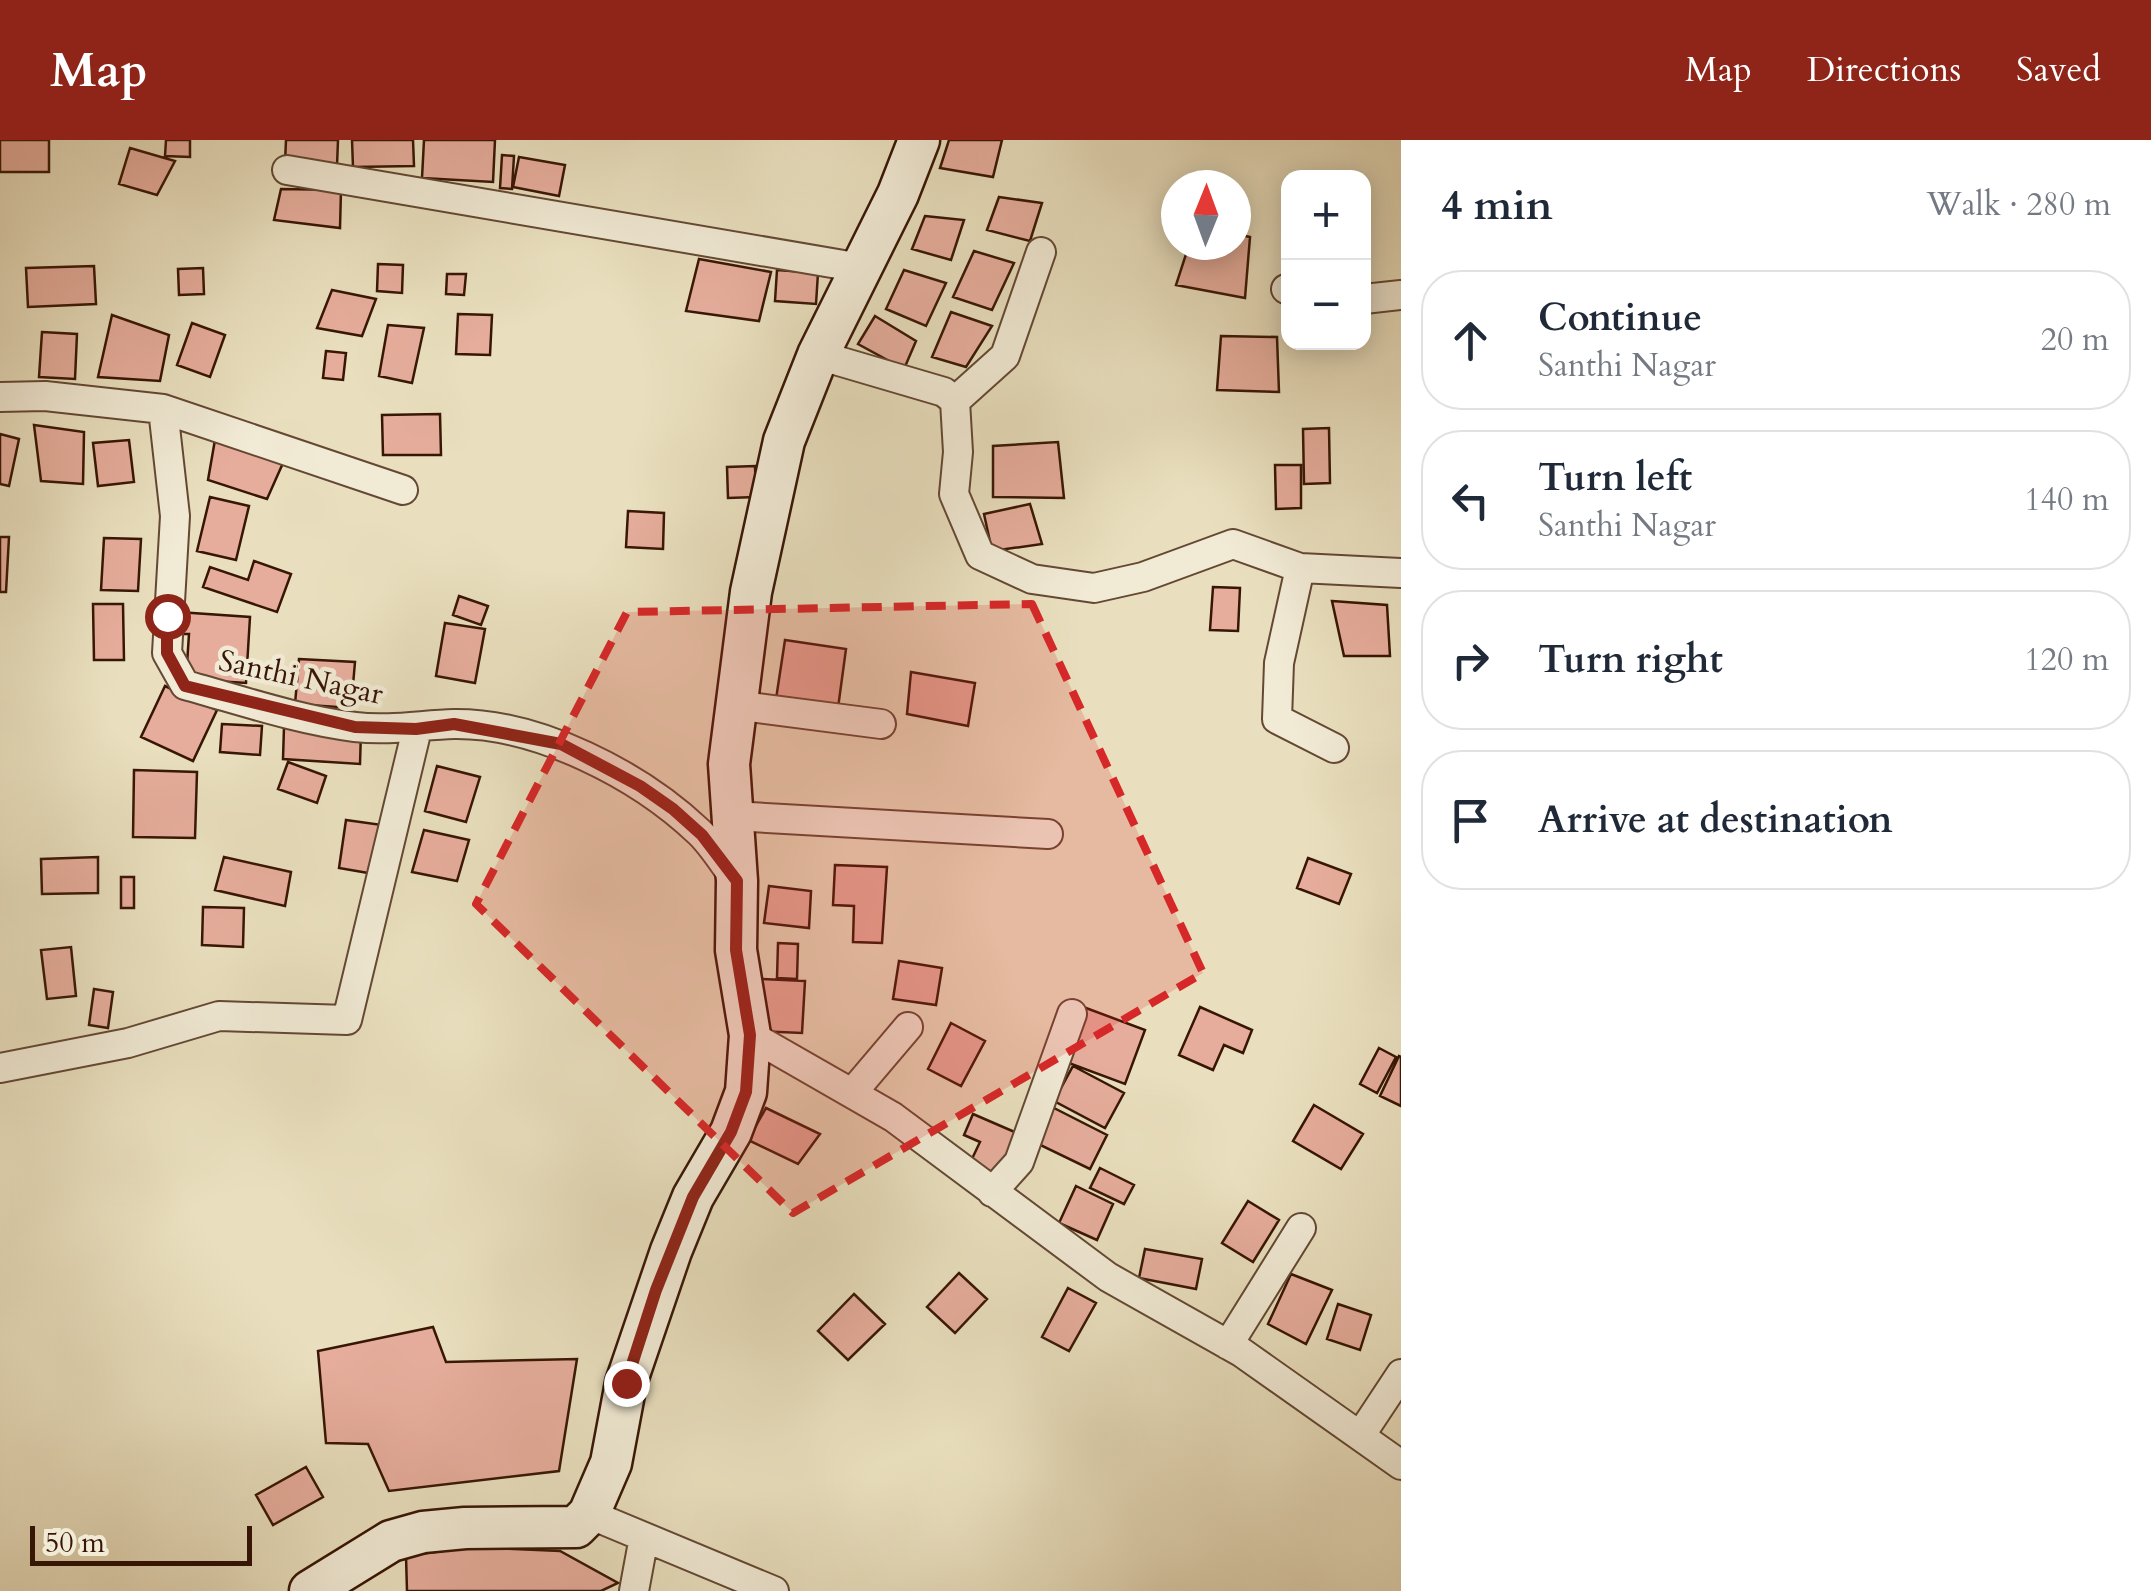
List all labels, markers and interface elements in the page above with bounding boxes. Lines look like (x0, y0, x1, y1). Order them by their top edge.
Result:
text: Map (50, 38, 148, 103)
text: Map (1685, 46, 1752, 94)
text: Directions (1807, 46, 1961, 94)
text: Saved (2016, 46, 2101, 94)
north arrow (1161, 170, 1251, 260)
map controls (1281, 170, 1371, 350)
button: + (1281, 170, 1371, 260)
text: 4 min (1441, 177, 1553, 234)
text: Walk · 280 m (1926, 183, 2111, 227)
button: − (1281, 260, 1371, 350)
text: Continue (1538, 292, 1702, 344)
icon: ahead (1443, 313, 1498, 368)
text: 20 m (2041, 318, 2109, 362)
text: Santhi Nagar (1538, 344, 1716, 388)
text: Turn left (1538, 452, 1692, 504)
icon: left (1443, 473, 1498, 528)
text: 140 m (2024, 478, 2109, 522)
text: Santhi Nagar (1538, 504, 1716, 548)
route start (145, 594, 191, 640)
icon: right (1443, 633, 1498, 688)
text: Turn right (1538, 634, 1723, 686)
text: 120 m (2024, 638, 2109, 682)
street label: Santhi Nagar (215, 640, 387, 715)
icon: arrive (1443, 793, 1498, 848)
text: Arrive at destination (1538, 794, 1893, 846)
route end (604, 1361, 650, 1407)
scale bar (30, 1521, 252, 1566)
text: 50 m (45, 1524, 105, 1562)

